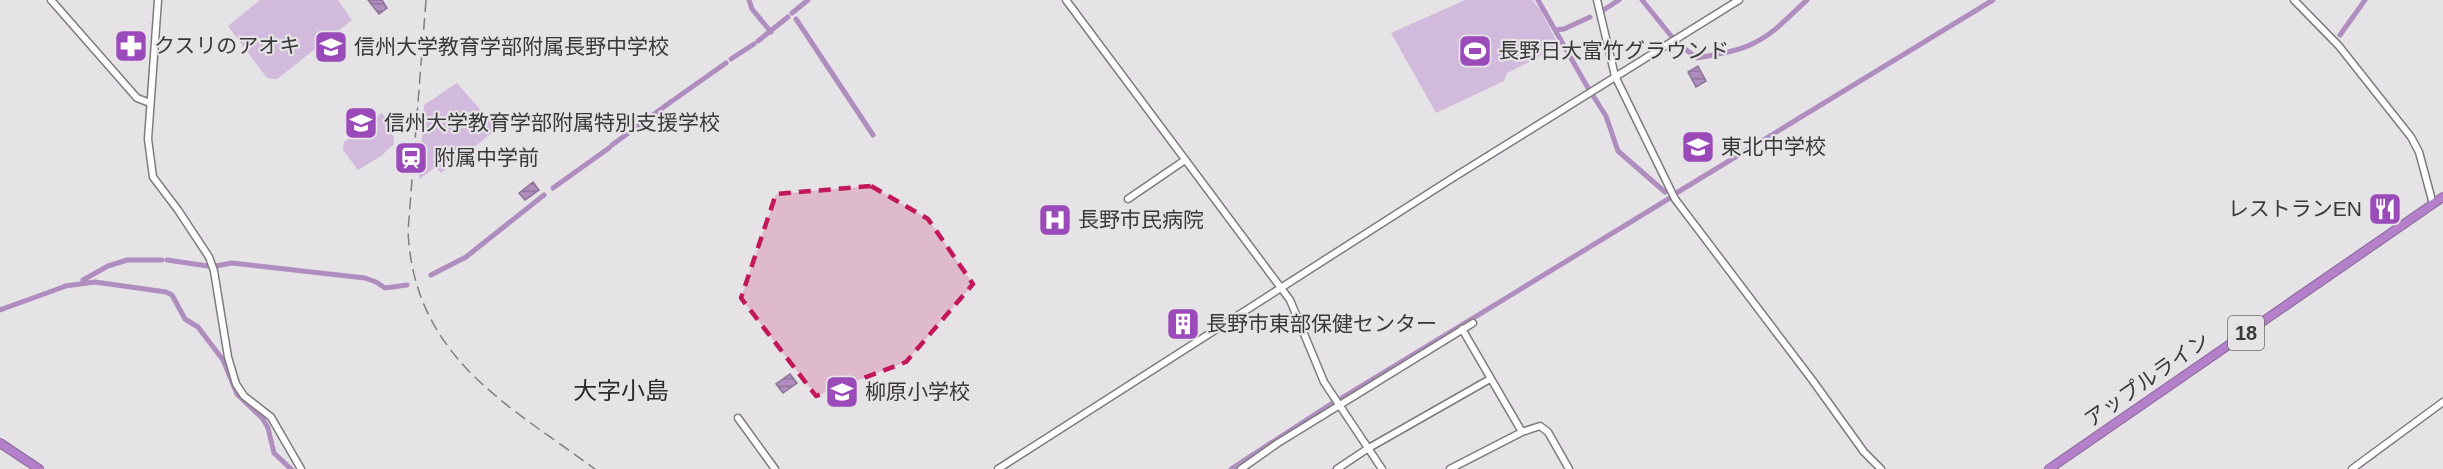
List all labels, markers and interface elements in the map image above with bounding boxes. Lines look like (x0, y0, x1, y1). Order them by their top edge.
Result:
pharmacy icon: クスリのアオキ (113, 28, 149, 64)
school or university icon: 信州大学教育学部附属長野中学校 (313, 29, 349, 65)
sports icon: 長野日大富竹グラウンド (1457, 33, 1493, 69)
place label: クスリのアオキ (154, 34, 300, 57)
place label: 信州大学教育学部附属長野中学校 (354, 35, 669, 58)
place label: 長野日大富竹グラウンド (1498, 39, 1729, 62)
school or university icon: 信州大学教育学部附属特別支援学校 (343, 105, 379, 141)
place label: 信州大学教育学部附属特別支援学校 (384, 111, 720, 134)
school or university icon: 東北中学校 (1680, 129, 1716, 165)
place label: 東北中学校 (1721, 135, 1826, 158)
station icon: 附属中学前 (393, 140, 429, 176)
place label: 附属中学前 (434, 146, 539, 169)
restaurant icon: レストランEN (2367, 191, 2403, 227)
place label: レストランEN (2228, 197, 2362, 220)
hospital icon: 長野市民病院 (1037, 202, 1073, 238)
place label: 長野市民病院 (1078, 208, 1204, 231)
building icon: 長野市東部保健センター (1165, 306, 1201, 342)
place label: 長野市東部保健センター (1206, 312, 1437, 335)
road number: 18 (2228, 316, 2264, 350)
street label: アップルライン (2080, 328, 2214, 431)
school or university icon: 柳原小学校 (824, 374, 860, 410)
district label: 大字小島 (573, 377, 669, 404)
place label: 柳原小学校 (865, 380, 970, 403)

